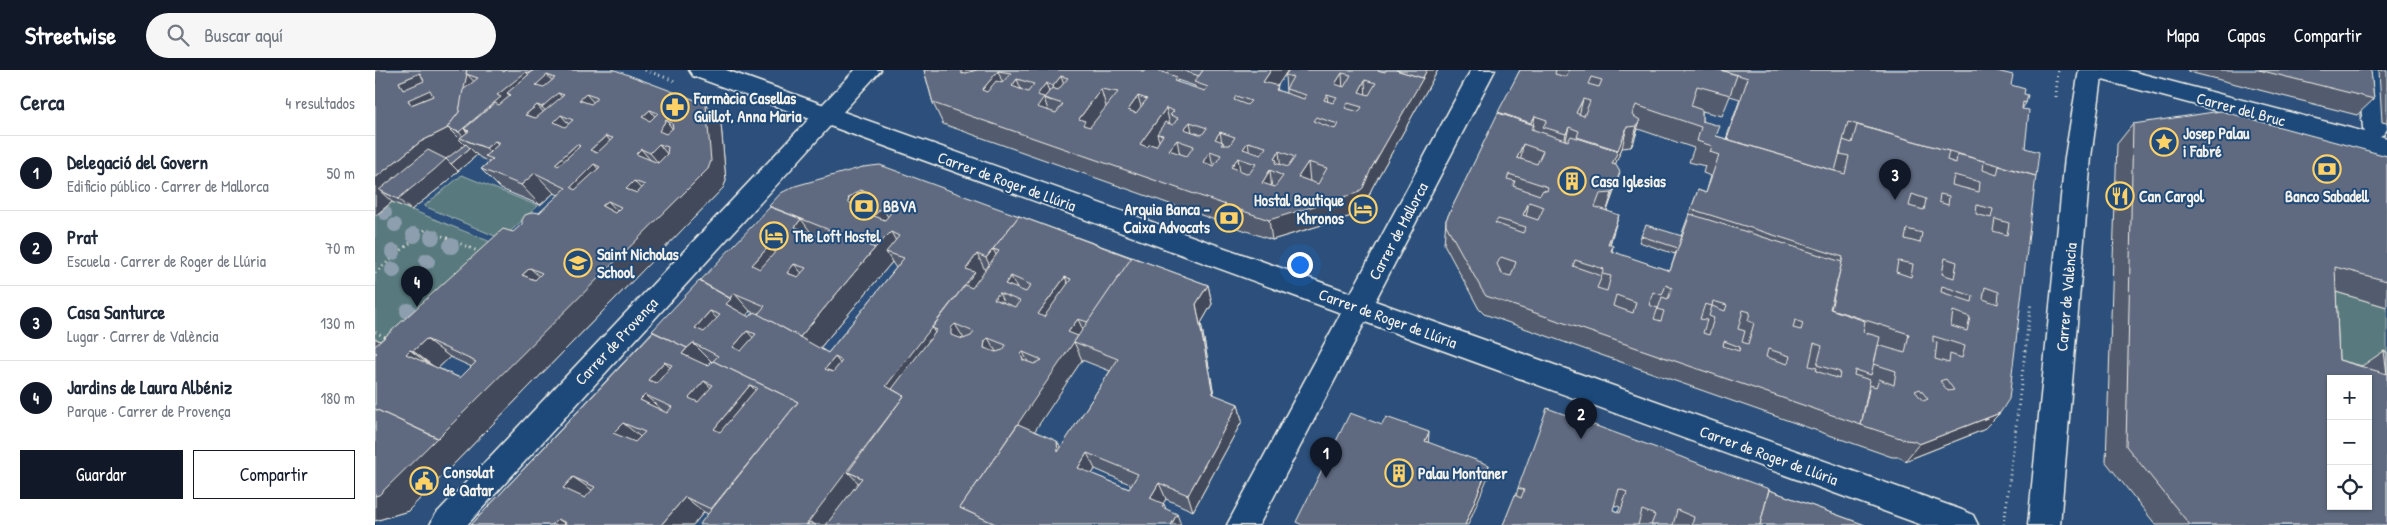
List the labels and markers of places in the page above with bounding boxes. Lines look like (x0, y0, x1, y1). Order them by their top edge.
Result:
place label: Farmàcia Casellas Guillot, Anna Maria (693, 87, 802, 127)
pharmacy icon: Farmàcia Casellas Guillot, Anna Maria (660, 92, 690, 122)
place label: Josep Palau i Fabré (2183, 122, 2250, 162)
place icon: Josep Palau i Fabré (2149, 127, 2179, 157)
bank icon: Banco Sabadell (2312, 154, 2342, 184)
pin: 3 (1879, 159, 1911, 200)
building icon: Casa Iglesias (1557, 166, 1587, 196)
place label: Casa Iglesias (1591, 170, 1667, 193)
restaurant icon: Can Cargol (2105, 181, 2135, 211)
place label: Can Cargol (2139, 185, 2205, 208)
place label: Banco Sabadell (2285, 185, 2370, 207)
place label: Hostal Boutique Khronos (1254, 189, 1345, 229)
bank icon: BBVA (849, 191, 879, 221)
hotel icon: Hostal Boutique Khronos (1348, 194, 1378, 224)
place label: BBVA (883, 195, 916, 217)
place label: Arquia Banca - Caixa Advocats (1123, 198, 1211, 238)
bank icon: Arquia Banca - Caixa Advocats (1214, 203, 1244, 233)
hotel icon: The Loft Hostel (759, 221, 789, 251)
place label: The Loft Hostel (792, 225, 882, 247)
place label: Saint Nicholas School (597, 243, 680, 283)
school or university icon: Saint Nicholas School (563, 248, 593, 278)
pin: 4 (401, 266, 433, 307)
pin: 2 (1565, 398, 1597, 439)
pin: 1 (1310, 437, 1342, 478)
building icon: Palau Montaner (1384, 458, 1414, 488)
place label: Consolat de Qatar (443, 461, 495, 501)
place label: Palau Montaner (1418, 462, 1508, 484)
public building icon: Consolat de Qatar (409, 466, 439, 496)

